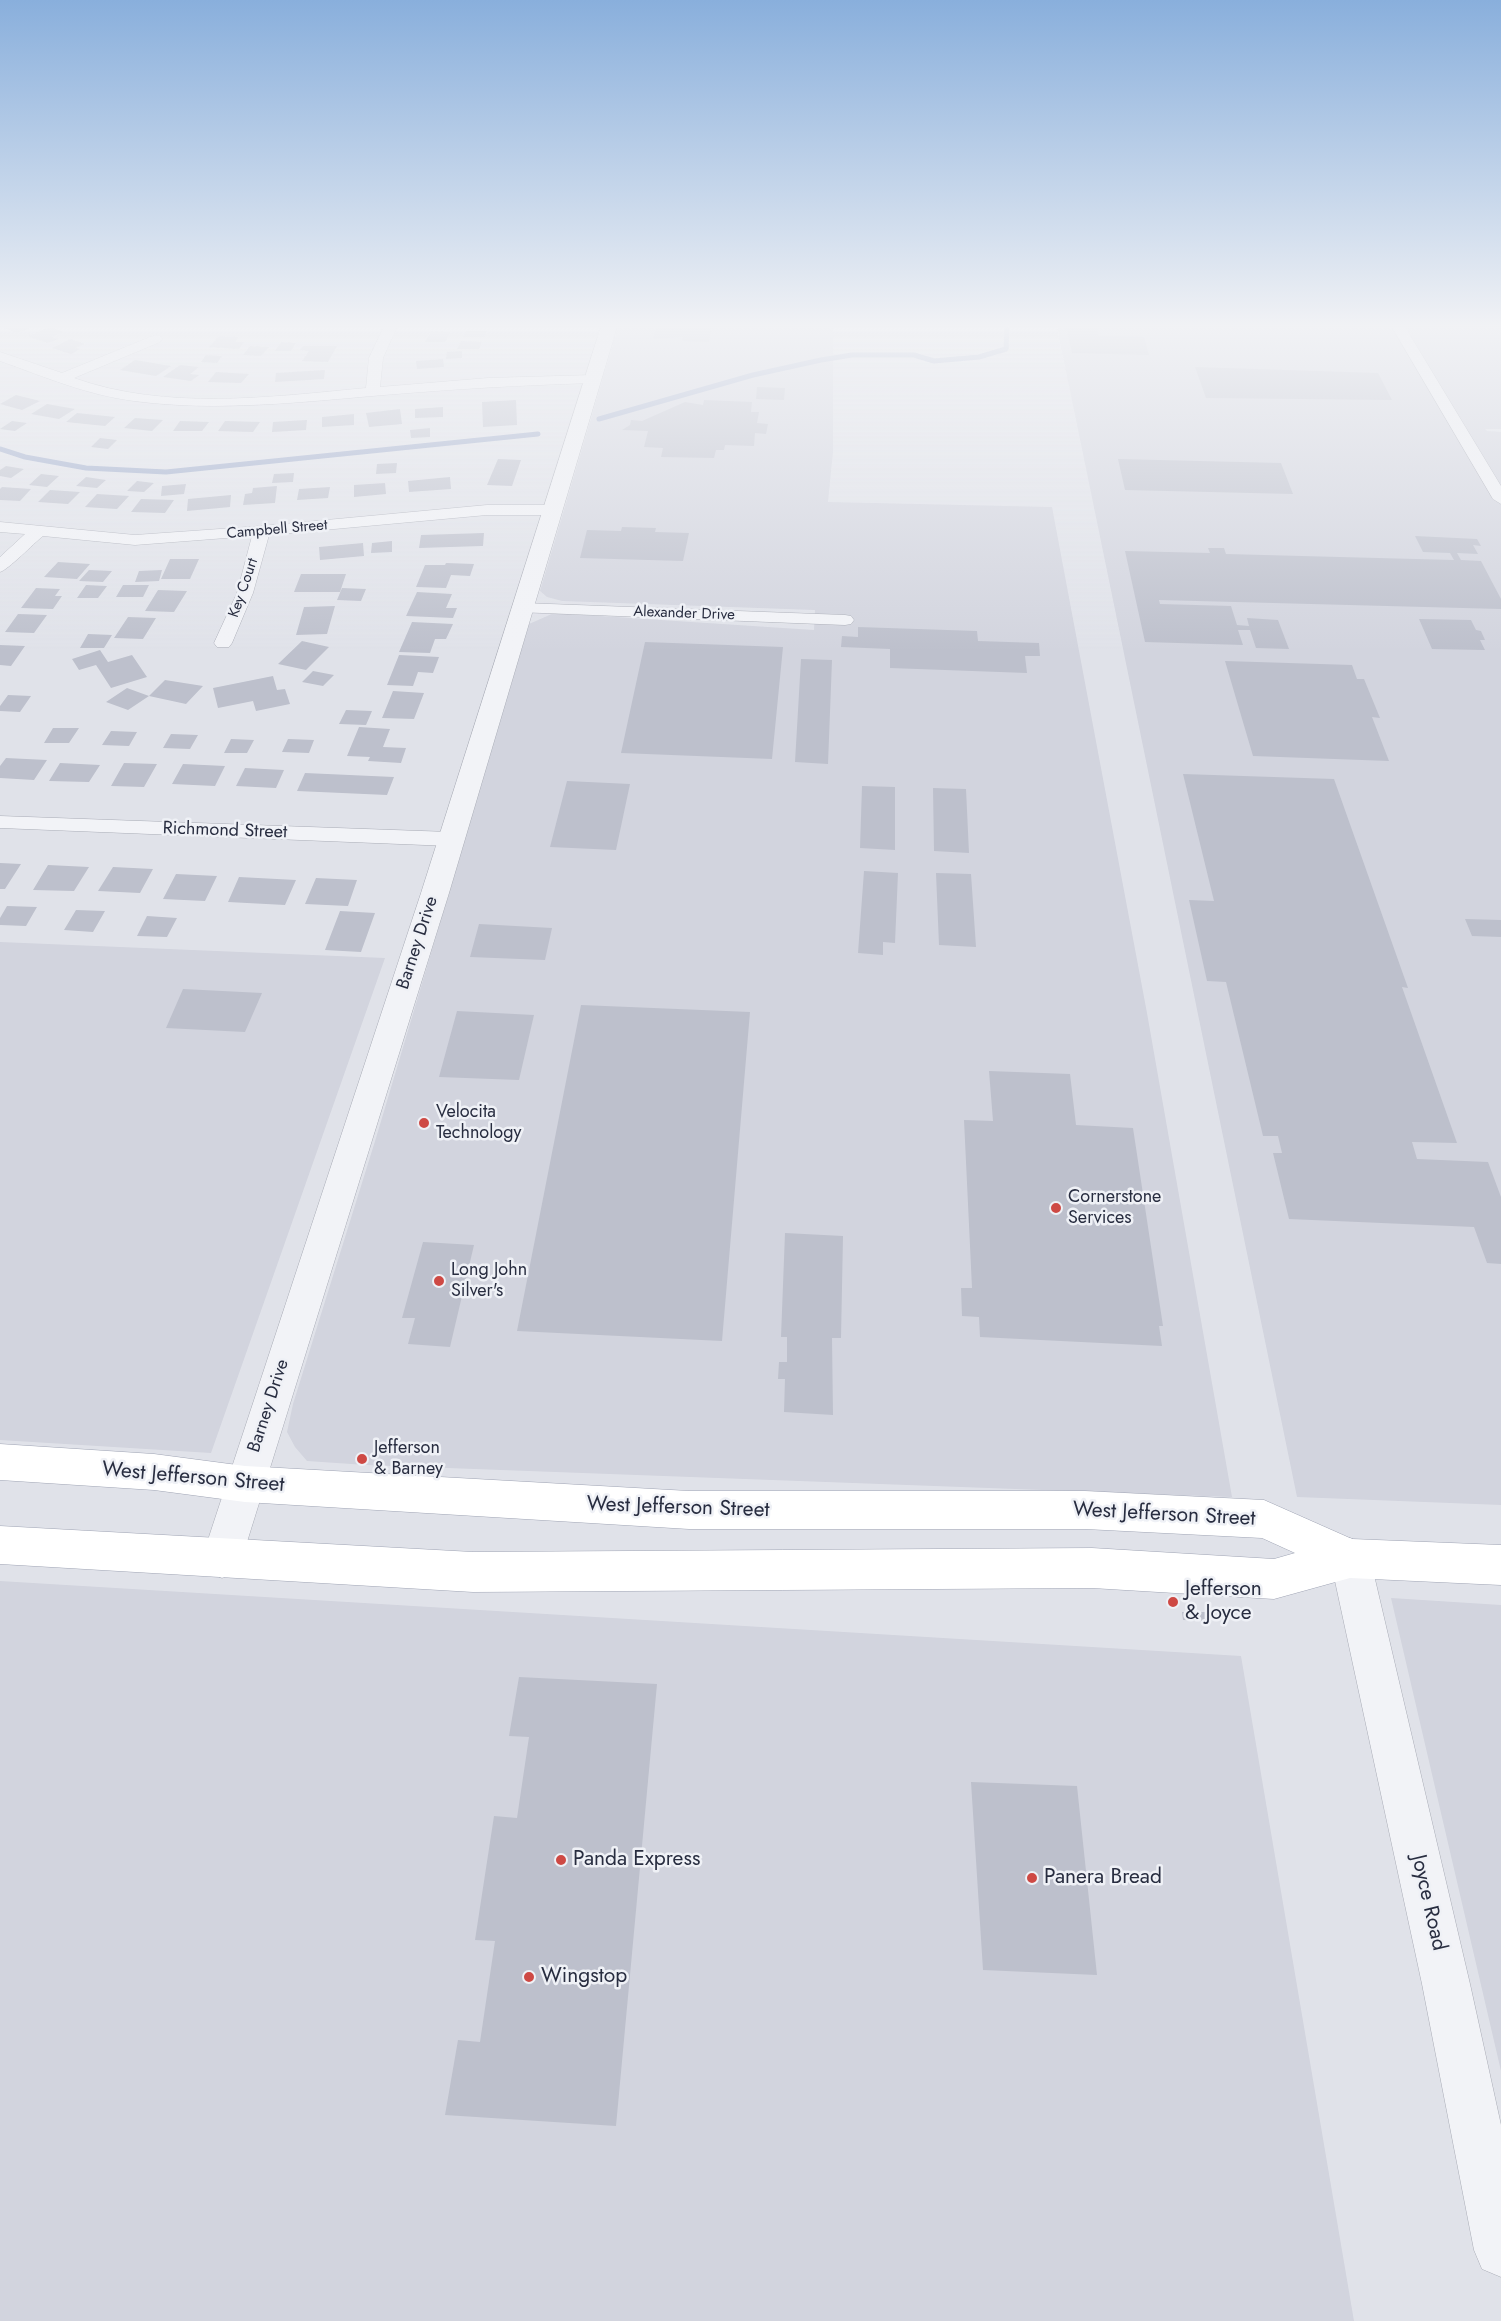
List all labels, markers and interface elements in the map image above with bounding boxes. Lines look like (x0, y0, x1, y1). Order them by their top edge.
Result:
street label: Campbell Street (226, 517, 328, 543)
street label: Key Court (225, 556, 263, 620)
street label: Alexander Drive (633, 603, 735, 625)
street label: Richmond Street (162, 818, 288, 844)
street label: Barney Drive (393, 894, 443, 992)
place label: Velocita Technology (436, 1102, 521, 1144)
marker: Velocita Technology (417, 1116, 431, 1130)
place label: Cornerstone Services (1068, 1187, 1161, 1230)
marker: Cornerstone Services (1049, 1201, 1063, 1215)
place label: Long John Silver's (451, 1260, 527, 1302)
marker: Long John Silver's (432, 1274, 446, 1288)
street label: Barney Drive (244, 1357, 294, 1455)
place label: Jefferson & Barney (374, 1438, 443, 1480)
marker: Jefferson & Barney (355, 1452, 369, 1466)
street label: West Jefferson Street (101, 1457, 285, 1499)
street label: West Jefferson Street (586, 1492, 770, 1524)
street label: West Jefferson Street (1072, 1498, 1256, 1532)
place label: Jefferson & Joyce (1185, 1577, 1262, 1627)
marker: Jefferson & Joyce (1166, 1595, 1180, 1609)
place label: Panda Express (573, 1847, 700, 1873)
marker: Panda Express (554, 1853, 568, 1867)
street label: Joyce Road (1405, 1853, 1451, 1953)
place label: Panera Bread (1044, 1865, 1162, 1891)
marker: Panera Bread (1025, 1871, 1039, 1885)
place label: Wingstop (541, 1964, 627, 1990)
marker: Wingstop (522, 1970, 536, 1984)

